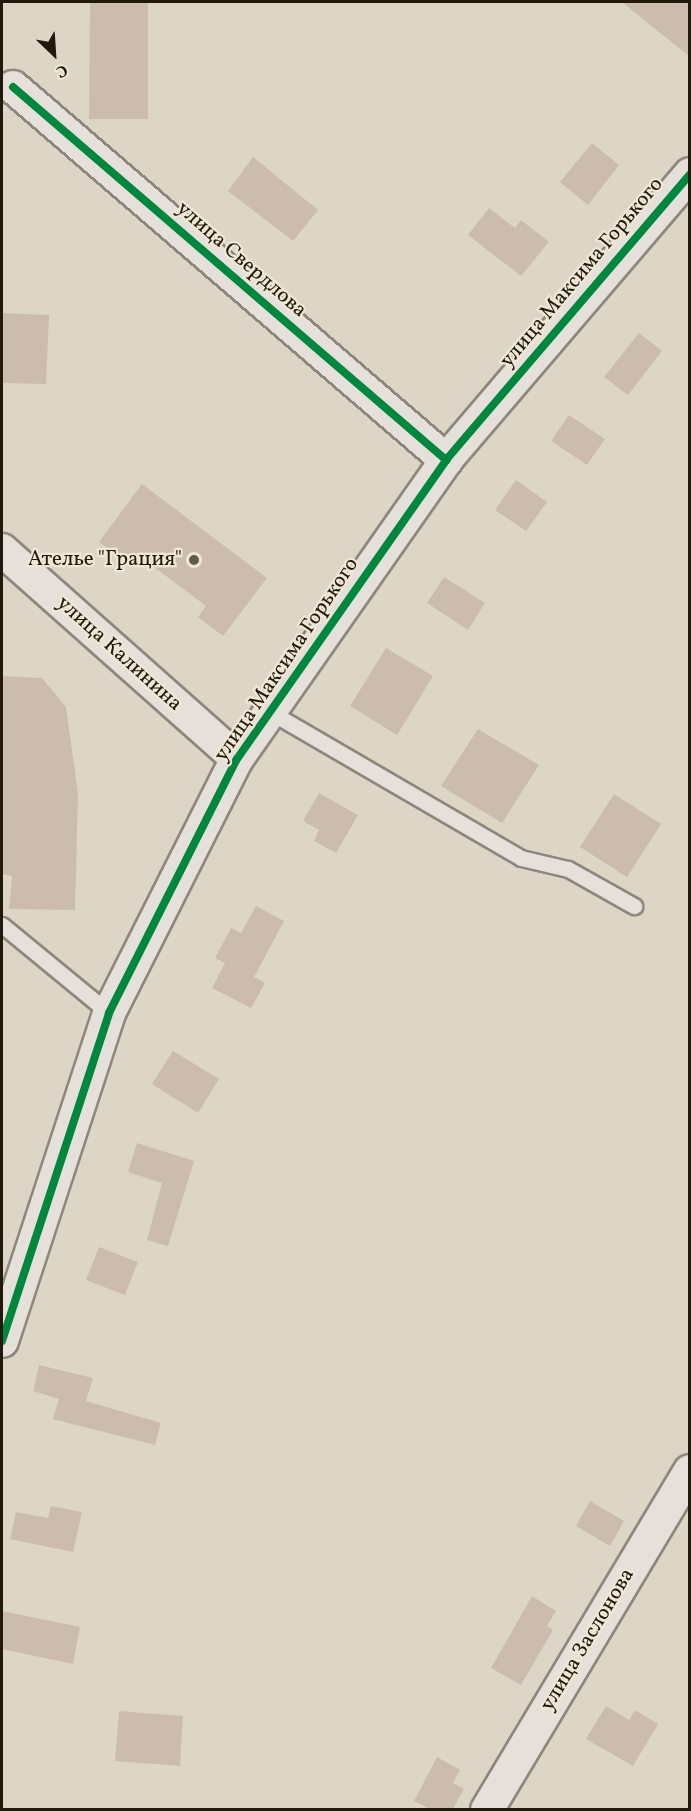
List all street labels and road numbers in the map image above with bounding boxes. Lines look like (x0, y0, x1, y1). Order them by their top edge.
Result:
street label: улица Максима Горького (495, 173, 669, 373)
street label: улица Свердлова (171, 196, 311, 324)
street label: улица Максима Горького (209, 553, 365, 767)
street label: улица Калинина (51, 591, 187, 717)
street label: улица Заслонова (535, 1564, 641, 1716)

